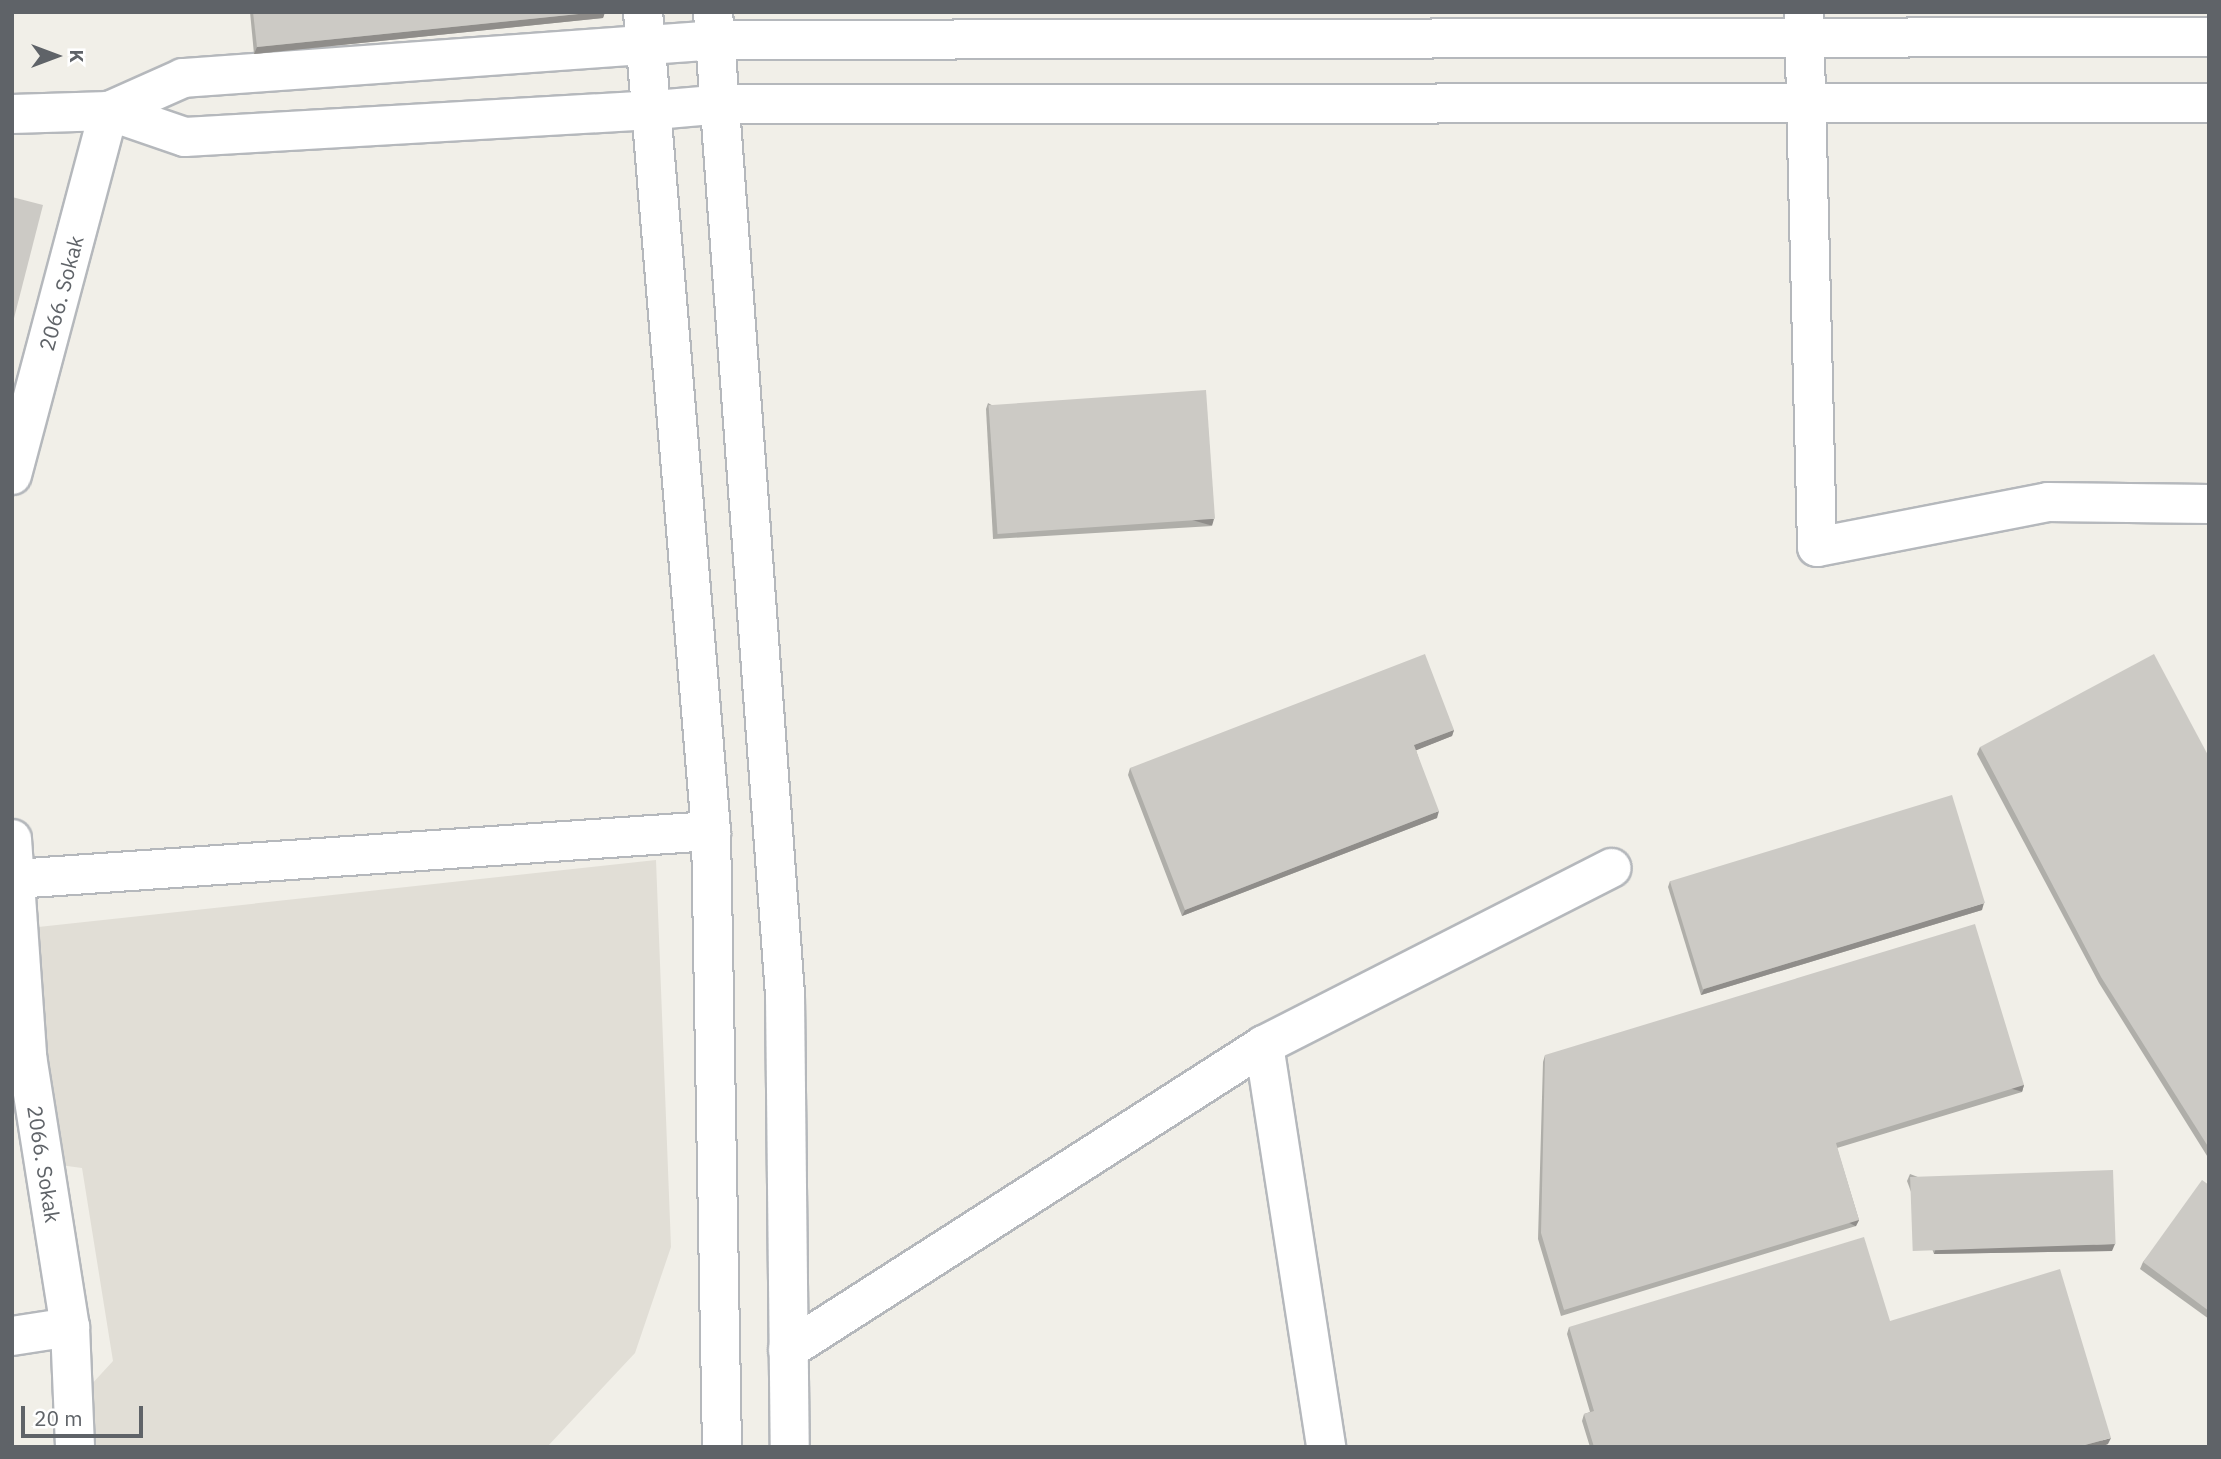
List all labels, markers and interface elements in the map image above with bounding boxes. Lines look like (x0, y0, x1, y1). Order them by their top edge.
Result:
north arrow (21, 21, 91, 91)
text: K (65, 49, 89, 63)
street label: 2066. Sokak (34, 233, 88, 353)
street label: 2066. Sokak (22, 1104, 66, 1224)
scale bar (24, 1392, 147, 1436)
text: 20 m (34, 1404, 83, 1432)

